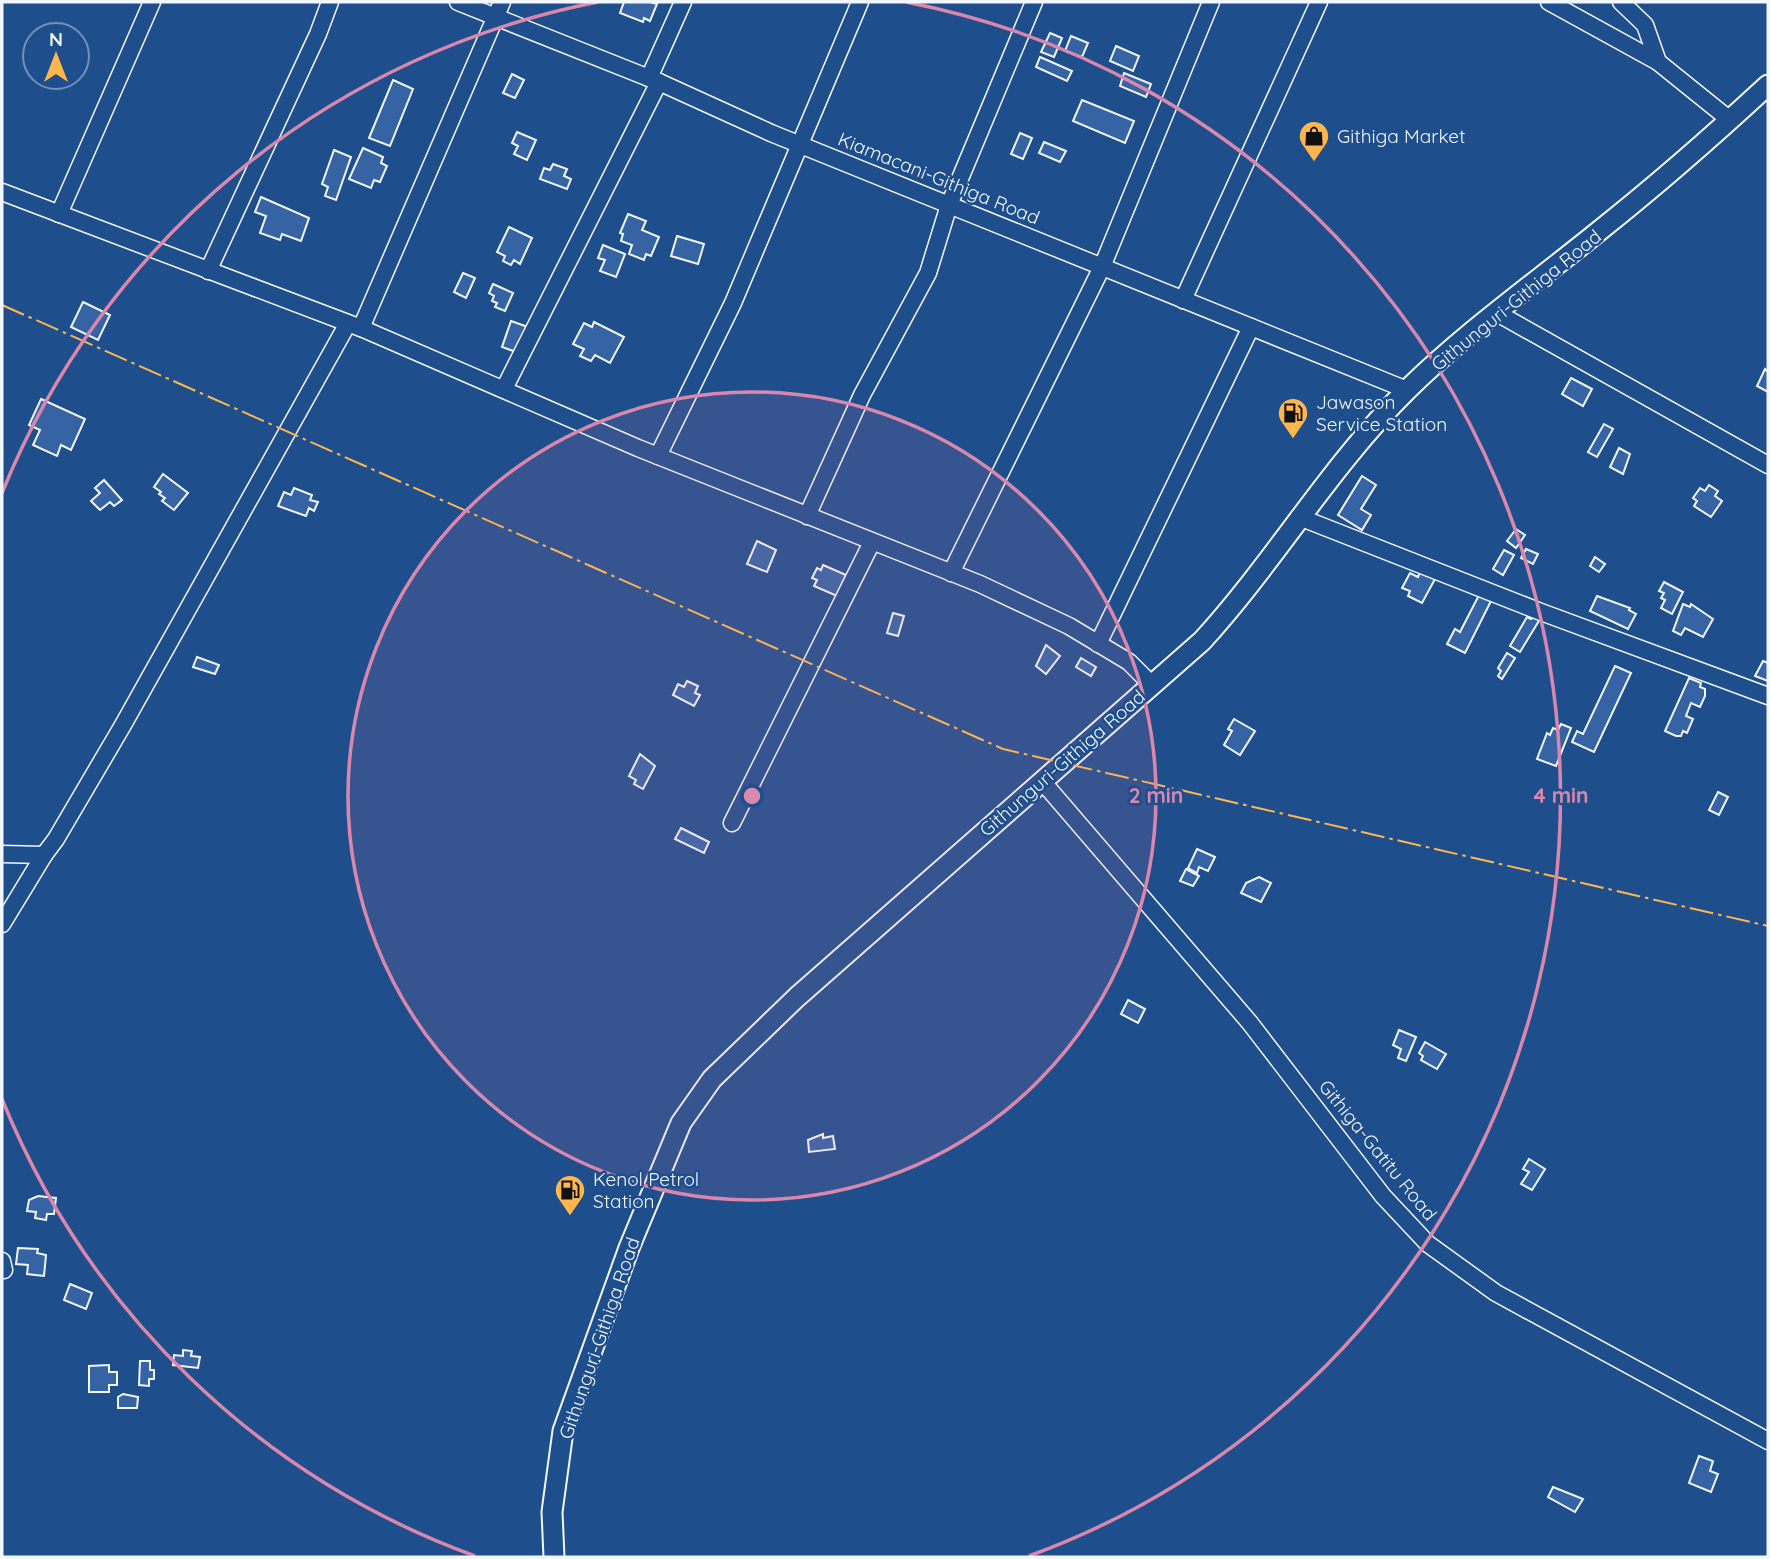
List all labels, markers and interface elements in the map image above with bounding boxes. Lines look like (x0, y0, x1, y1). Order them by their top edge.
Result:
north arrow (21, 21, 91, 91)
text: N (49, 27, 63, 51)
shop icon: Githiga Market (1297, 119, 1331, 163)
place label: Githiga Market (1337, 124, 1466, 148)
street label: Kiamacani-Githiga Road (835, 127, 1043, 229)
street label: Githunguri-Githiga Road (1426, 224, 1606, 376)
place label: Jawason Service Station (1316, 390, 1447, 436)
fuel station icon: Jawason Service Station (1276, 396, 1310, 440)
street label: Githunguri-Githiga Road (974, 684, 1150, 842)
text: 2 min (1129, 782, 1183, 808)
text: 4 min (1533, 782, 1589, 808)
centre of rings (740, 784, 764, 808)
street label: Githiga-Gatitu Road (1314, 1075, 1442, 1225)
place label: Kenol Petrol Station (593, 1167, 699, 1213)
fuel station icon: Kenol Petrol Station (553, 1173, 587, 1217)
street label: Githunguri-Githiga Road (553, 1234, 645, 1442)

